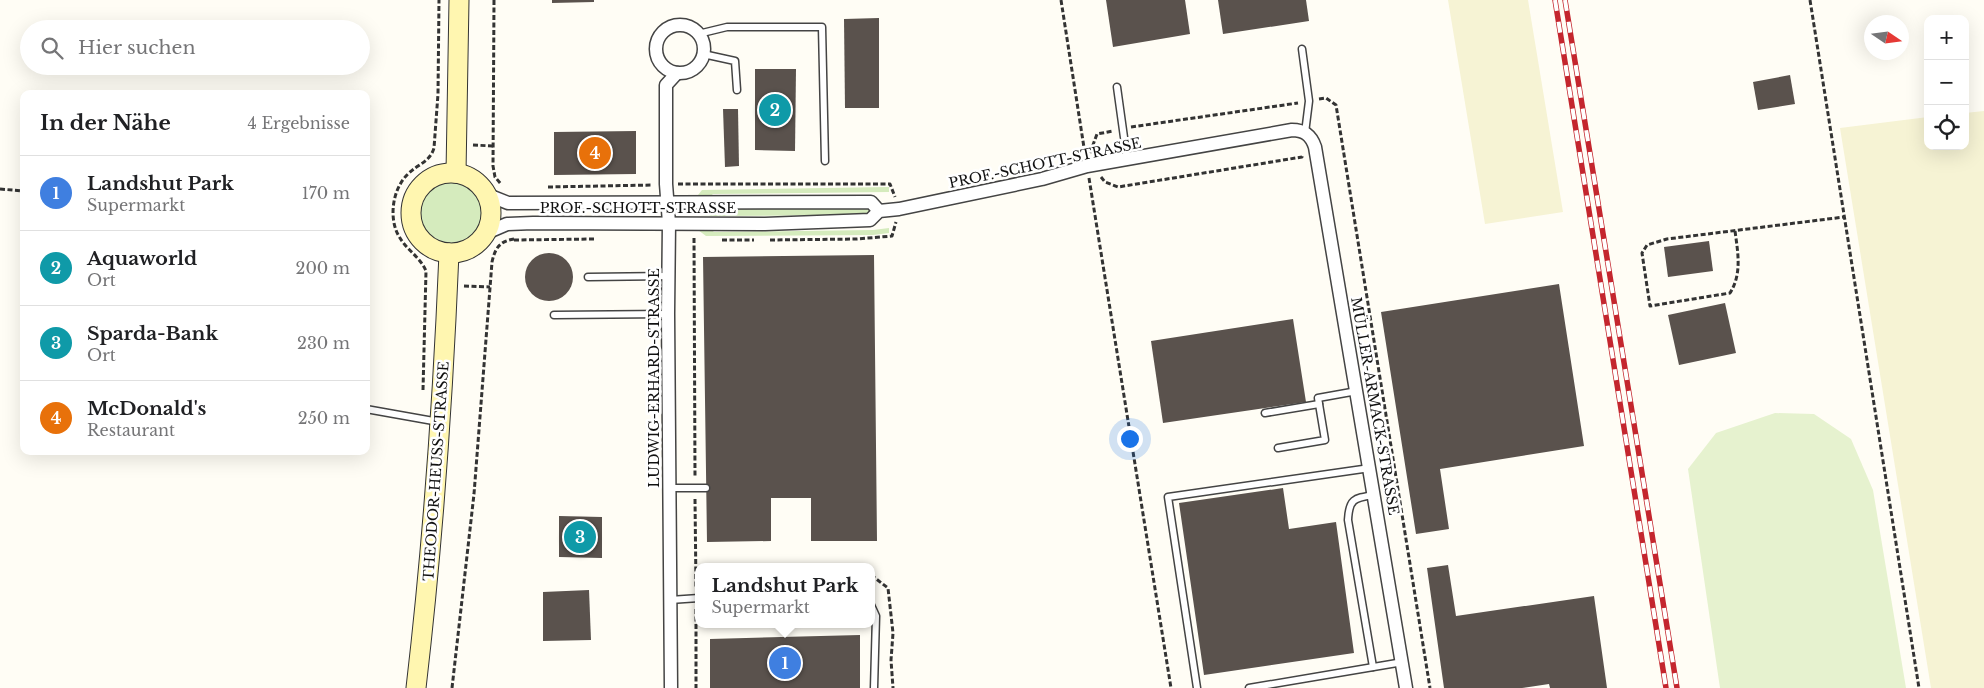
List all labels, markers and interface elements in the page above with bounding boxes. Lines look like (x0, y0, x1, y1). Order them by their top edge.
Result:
north arrow (1864, 15, 1909, 60)
map controls (1924, 15, 1969, 150)
button: + (1924, 15, 1969, 60)
search box (20, 20, 370, 75)
icon: search (38, 34, 66, 62)
text: Hier suchen (78, 36, 196, 59)
button: − (1924, 60, 1969, 105)
pin: 2 (759, 91, 791, 129)
button: locate (1924, 105, 1969, 150)
text: In der Nähe (40, 110, 171, 136)
text: 4 Ergebnisse (247, 113, 350, 133)
pin: 4 (579, 134, 611, 172)
street label: PROF.-SCHOTT-STRASSE (947, 134, 1143, 192)
text: Landshut Park (87, 172, 234, 195)
text: 1 (53, 183, 59, 203)
text: 170 m (302, 183, 350, 203)
text: Supermarkt (87, 195, 185, 215)
street label: PROF.-SCHOTT-STRASSE (540, 199, 736, 217)
text: Aquaworld (87, 247, 197, 270)
text: 2 (51, 258, 61, 278)
text: 200 m (296, 258, 350, 278)
street label: LUDWIG-ERHARD-STRASSE (645, 268, 663, 488)
text: Ort (87, 270, 116, 290)
street label: MÜLLER-ARMACK-STRASSE (1347, 295, 1404, 516)
text: Sparda-Bank (87, 322, 218, 345)
text: 3 (51, 333, 61, 353)
text: 230 m (297, 333, 350, 353)
text: Ort (87, 345, 116, 365)
street label: THEODOR-HEUSS-STRASSE (419, 361, 453, 581)
text: McDonald's (87, 397, 206, 420)
text: 4 (51, 408, 61, 428)
text: 250 m (298, 408, 350, 428)
text: Restaurant (87, 420, 175, 440)
your location (1117, 426, 1143, 452)
pin: 3 (564, 518, 596, 556)
popup (695, 563, 875, 628)
text: Landshut Park (712, 574, 858, 597)
text: Supermarkt (712, 597, 810, 617)
pin: 1 (769, 644, 801, 682)

